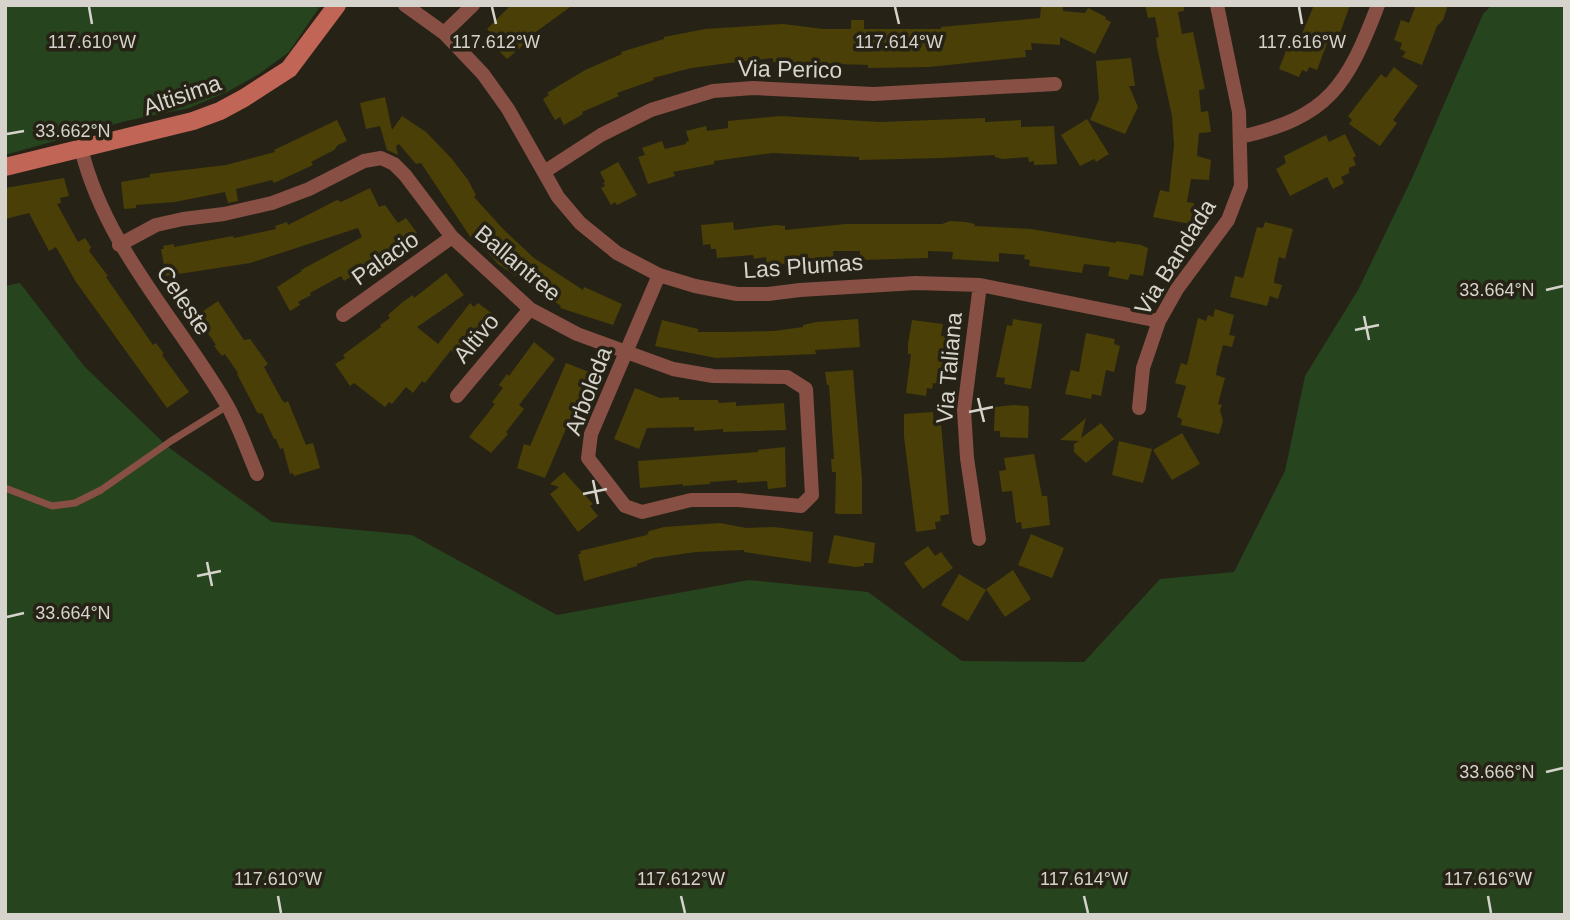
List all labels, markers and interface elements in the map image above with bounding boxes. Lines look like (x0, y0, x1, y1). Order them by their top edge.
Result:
text: 117.610°W (48, 32, 136, 52)
text: 117.612°W (452, 32, 540, 52)
text: 117.614°W (855, 32, 943, 52)
text: 117.616°W (1258, 32, 1346, 52)
street label: Via Perico (738, 55, 842, 83)
street label: Altisima (140, 70, 224, 120)
text: 33.662°N (35, 121, 111, 141)
street label: Via Bandada (1129, 194, 1221, 320)
street label: Ballantree (470, 220, 566, 306)
street label: Palacio (347, 226, 423, 290)
street label: Las Plumas (742, 249, 864, 283)
street label: Celeste (151, 260, 217, 340)
text: 33.664°N (1459, 280, 1535, 300)
street label: Altivo (448, 308, 504, 368)
street label: Via Taliana (931, 311, 967, 425)
street label: Arboleda (559, 343, 617, 439)
text: 33.664°N (35, 603, 111, 623)
text: 33.666°N (1459, 762, 1535, 782)
text: 117.610°W (234, 869, 322, 889)
text: 117.612°W (637, 869, 725, 889)
text: 117.614°W (1040, 869, 1128, 889)
text: 117.616°W (1444, 869, 1532, 889)

